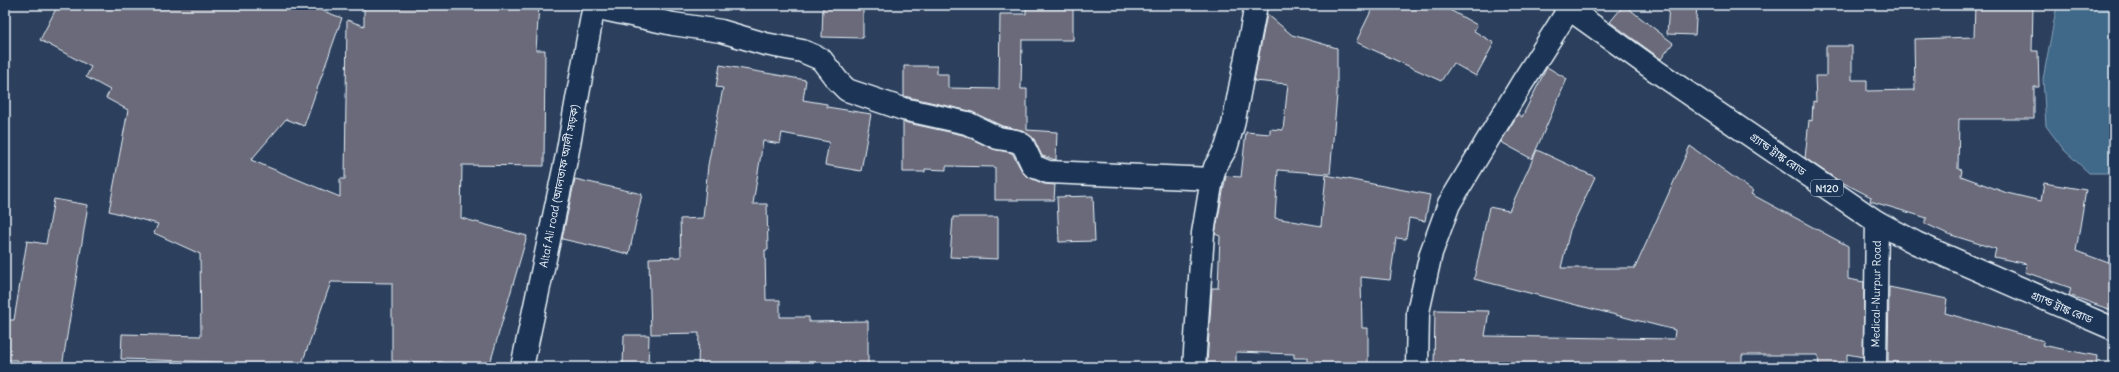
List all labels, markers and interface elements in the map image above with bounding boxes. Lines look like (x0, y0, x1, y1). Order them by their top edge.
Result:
street label: Altaf Ali road (আলতাফ আলী সড়ক) (536, 103, 582, 269)
street label: গ্র্যান্ড ট্রাঙ্ক রোড (1747, 129, 1809, 179)
road number: N120 (1811, 180, 1843, 196)
street label: Medical-Nurpur Road (1868, 240, 1884, 348)
street label: গ্র্যান্ড ট্রাঙ্ক রোড (2029, 288, 2095, 326)

